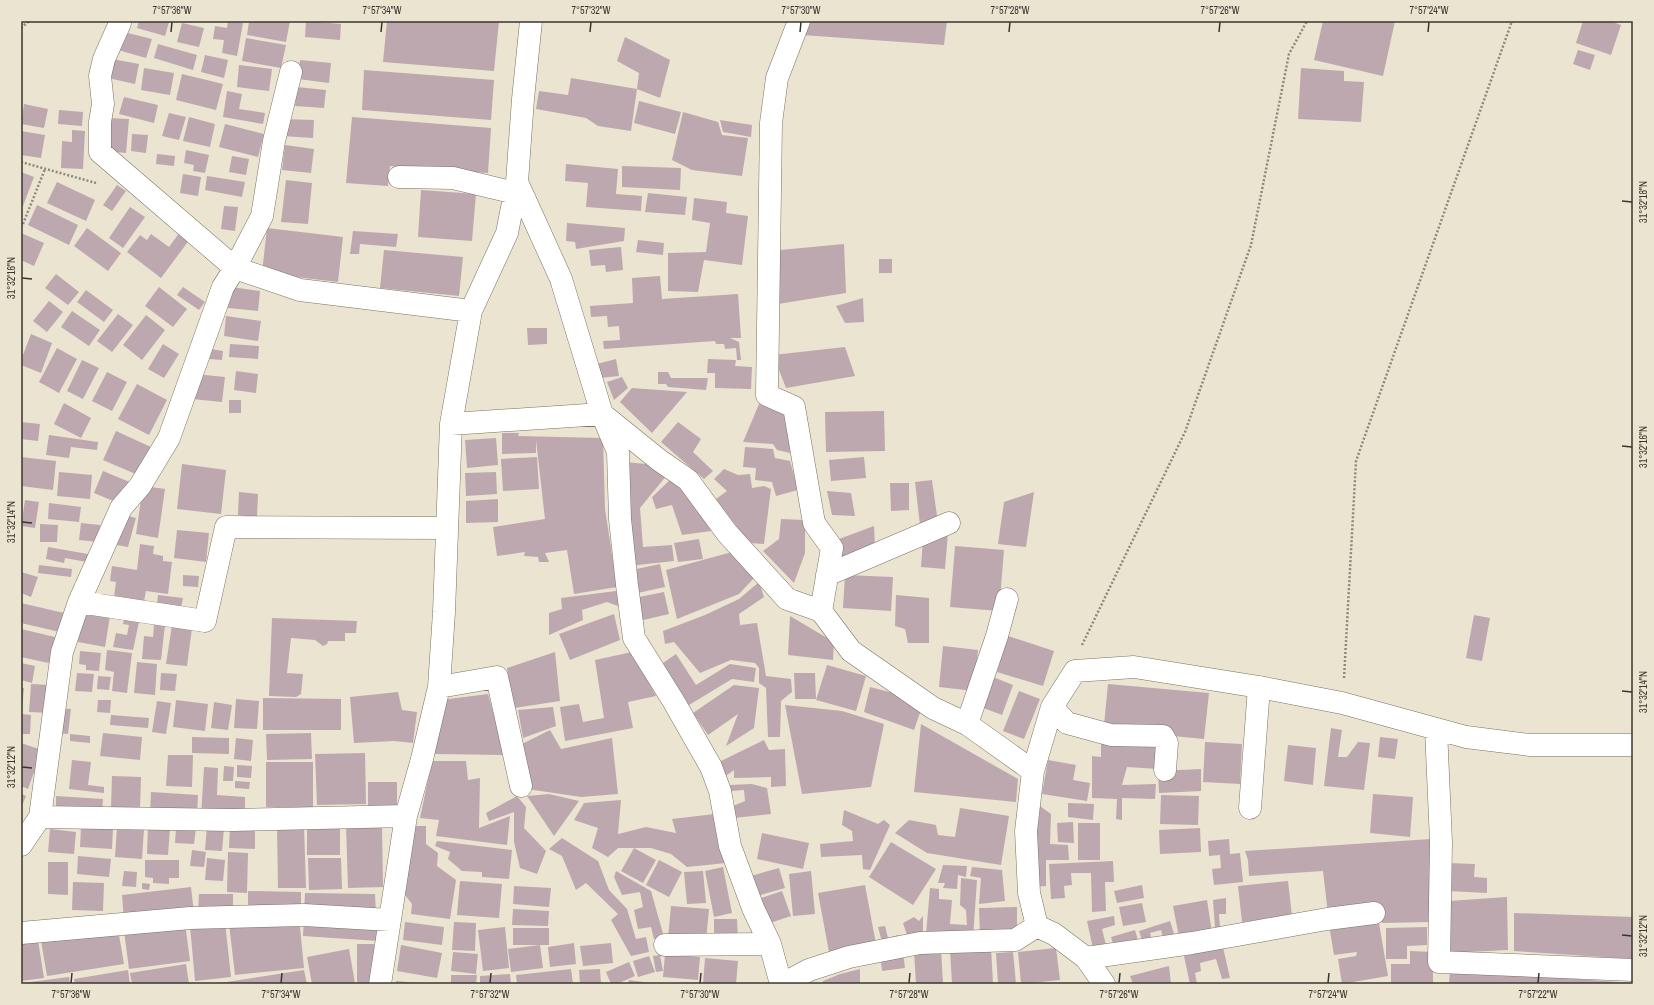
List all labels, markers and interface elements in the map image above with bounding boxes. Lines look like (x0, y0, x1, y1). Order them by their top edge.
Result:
text: 7°57'36"W (152, 4, 192, 17)
text: 7°57'34"W (362, 4, 402, 17)
text: 7°57'32"W (571, 4, 611, 17)
text: 7°57'30"W (781, 4, 821, 17)
text: 7°57'28"W (990, 4, 1030, 17)
text: 7°57'26"W (1200, 4, 1240, 17)
text: 7°57'24"W (1409, 4, 1449, 17)
text: 31°32'18"N (1637, 181, 1650, 223)
text: 31°32'16"N (5, 257, 18, 299)
text: 31°32'16"N (1637, 426, 1650, 468)
text: 31°32'14"N (5, 501, 18, 543)
text: 31°32'14"N (1637, 671, 1650, 713)
text: 31°32'12"N (5, 746, 18, 788)
text: 31°32'12"N (1637, 915, 1650, 957)
text: 7°57'36"W (51, 988, 91, 1001)
text: 7°57'34"W (261, 988, 301, 1001)
text: 7°57'32"W (470, 988, 510, 1001)
text: 7°57'30"W (680, 988, 720, 1001)
text: 7°57'28"W (889, 988, 929, 1001)
text: 7°57'26"W (1099, 988, 1139, 1001)
text: 7°57'24"W (1308, 988, 1348, 1001)
text: 7°57'22"W (1518, 988, 1558, 1001)

